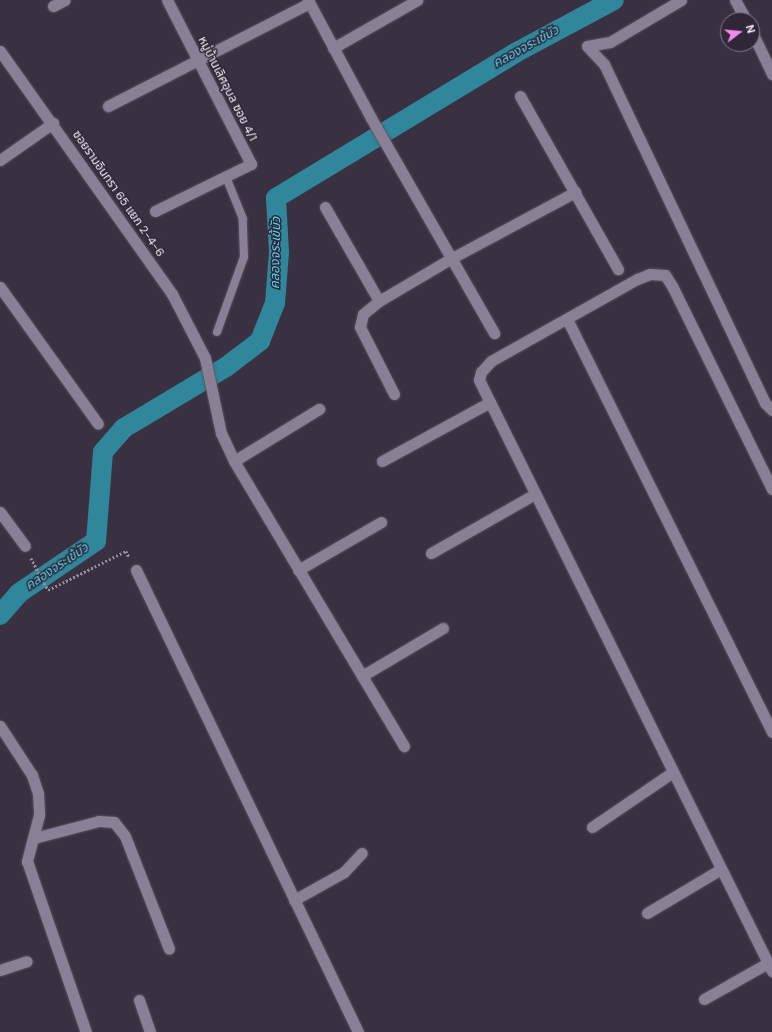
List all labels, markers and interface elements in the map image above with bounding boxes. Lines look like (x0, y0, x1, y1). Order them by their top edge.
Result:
north arrow (720, 12, 760, 52)
water label: คลองจระเข้บัว (490, 23, 562, 71)
text: N (743, 23, 758, 35)
street label: หมู่บ้านเลิศอุบล ซอย 4/1 (194, 34, 260, 144)
street label: ซอยรามอินทรา 65 แยก 2-4-6 (69, 128, 167, 260)
water label: คลองจระเข้บัว (268, 217, 284, 289)
water label: คลองจระเข้บัว (23, 540, 91, 594)

